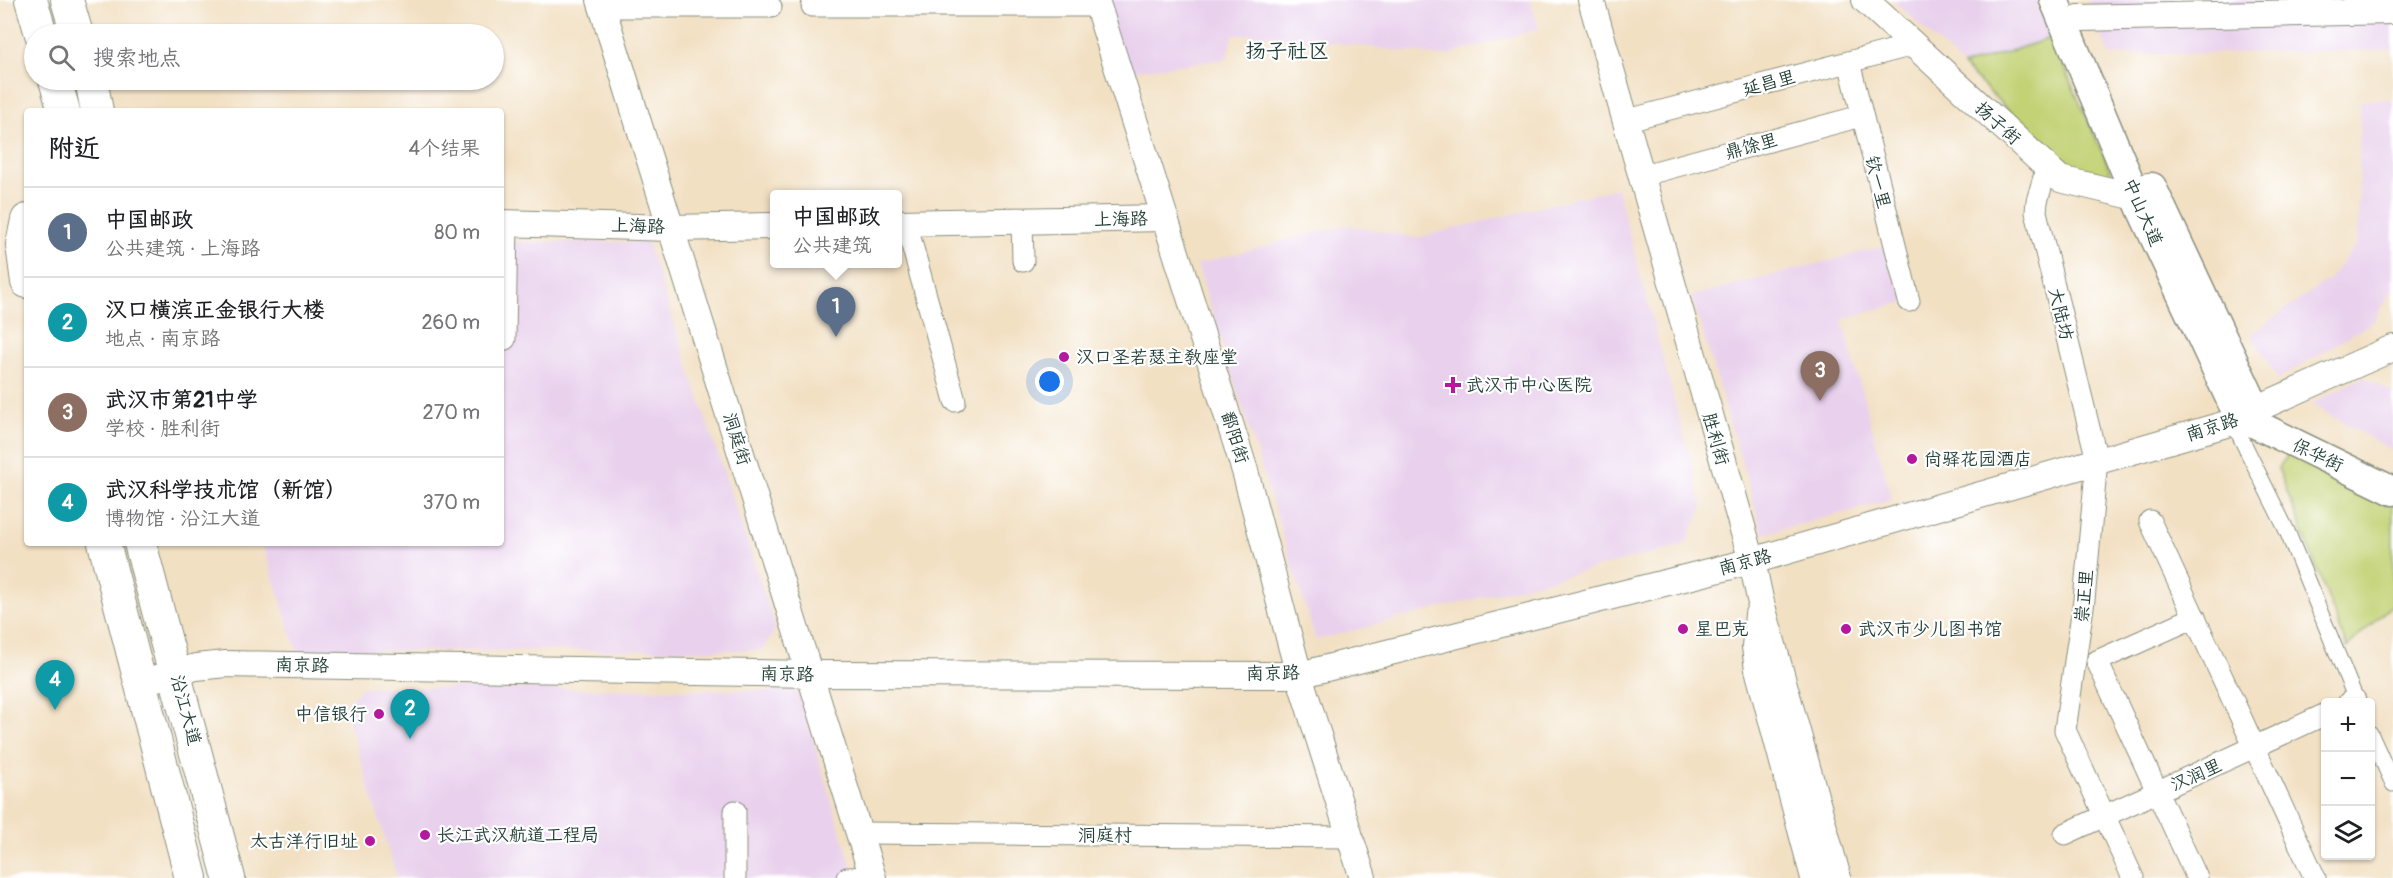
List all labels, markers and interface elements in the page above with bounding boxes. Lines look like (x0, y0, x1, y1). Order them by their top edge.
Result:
search box (24, 24, 504, 90)
district label: 扬子社区 (1245, 38, 1329, 65)
icon: search (45, 41, 78, 74)
text: 搜索地点 (93, 44, 181, 72)
street label: 延昌里 (1740, 65, 1798, 102)
street label: 扬子街 (1970, 97, 2025, 150)
street label: 鼎馀里 (1722, 128, 1780, 165)
text: 附近 (48, 133, 100, 165)
text: 4个结果 (408, 136, 480, 161)
street label: 钦一里 (1860, 153, 1895, 211)
street label: 中山大道 (2117, 175, 2168, 250)
popup (770, 190, 902, 268)
text: 中国邮政 (792, 203, 880, 231)
text: 中国邮政 (105, 206, 193, 234)
street label: 上海路 (1094, 208, 1148, 231)
street label: 上海路 (611, 214, 665, 239)
text: 1 (64, 220, 71, 245)
text: 80 m (434, 220, 480, 245)
text: 公共建筑 (792, 233, 872, 258)
text: 公共建筑 · 上海路 (105, 236, 260, 261)
street label: 大陆坊 (2043, 285, 2078, 343)
pin: 1 (816, 288, 856, 337)
text: 汉口横滨正金银行大楼 (105, 296, 325, 324)
text: 2 (62, 310, 73, 335)
text: 260 m (421, 310, 480, 335)
text: 地点 · 南京路 (105, 326, 220, 351)
place label: 汉口圣若瑟主教座堂 (1076, 346, 1238, 369)
marker: 汉口圣若瑟主教座堂 (1057, 350, 1071, 364)
pin: 3 (1800, 352, 1840, 401)
your location (1035, 367, 1064, 396)
place label: 武汉市中心医院 (1466, 374, 1592, 397)
marker: 武汉市中心医院 (1444, 376, 1462, 394)
text: 武汉市第21中学 (105, 386, 258, 414)
text: 3 (62, 400, 73, 425)
text: 270 m (422, 400, 480, 425)
street label: 鄱阳街 (1215, 408, 1254, 466)
street label: 南京路 (2183, 408, 2241, 447)
street label: 洞庭街 (718, 410, 755, 468)
street label: 胜利街 (1697, 410, 1734, 468)
text: 学校 · 胜利街 (105, 416, 220, 441)
street label: 保华街 (2288, 434, 2347, 477)
place label: 尚驿花园酒店 (1924, 448, 2032, 471)
marker: 尚驿花园酒店 (1905, 452, 1919, 466)
text: 武汉科学技术馆（新馆） (105, 476, 347, 504)
text: 4 (62, 490, 73, 515)
text: 370 m (423, 490, 480, 515)
text: 博物馆 · 沿江大道 (105, 506, 260, 531)
street label: 南京路 (1716, 544, 1774, 581)
street label: 崇正里 (2070, 568, 2099, 624)
place label: 星巴克 (1695, 618, 1749, 641)
place label: 武汉市少儿图书馆 (1858, 618, 2002, 641)
marker: 星巴克 (1676, 622, 1690, 636)
marker: 武汉市少儿图书馆 (1839, 622, 1853, 636)
street label: 南京路 (275, 654, 329, 677)
pin: 4 (36, 660, 74, 710)
street label: 南京路 (1246, 662, 1300, 685)
street label: 南京路 (760, 663, 814, 686)
street label: 沿江大道 (165, 672, 206, 748)
pin: 2 (390, 690, 430, 739)
map controls (2321, 698, 2375, 860)
button: + (2321, 698, 2375, 752)
place label: 中信银行 (295, 703, 367, 726)
marker: 中信银行 (372, 707, 386, 721)
button: − (2321, 752, 2375, 806)
street label: 汉润里 (2167, 754, 2226, 797)
button: layers (2321, 806, 2375, 860)
place label: 长江武汉航道工程局 (437, 824, 599, 847)
street label: 洞庭村 (1078, 824, 1132, 847)
marker: 长江武汉航道工程局 (418, 828, 432, 842)
place label: 太古洋行旧址 (250, 830, 358, 853)
marker: 太古洋行旧址 (363, 834, 377, 848)

